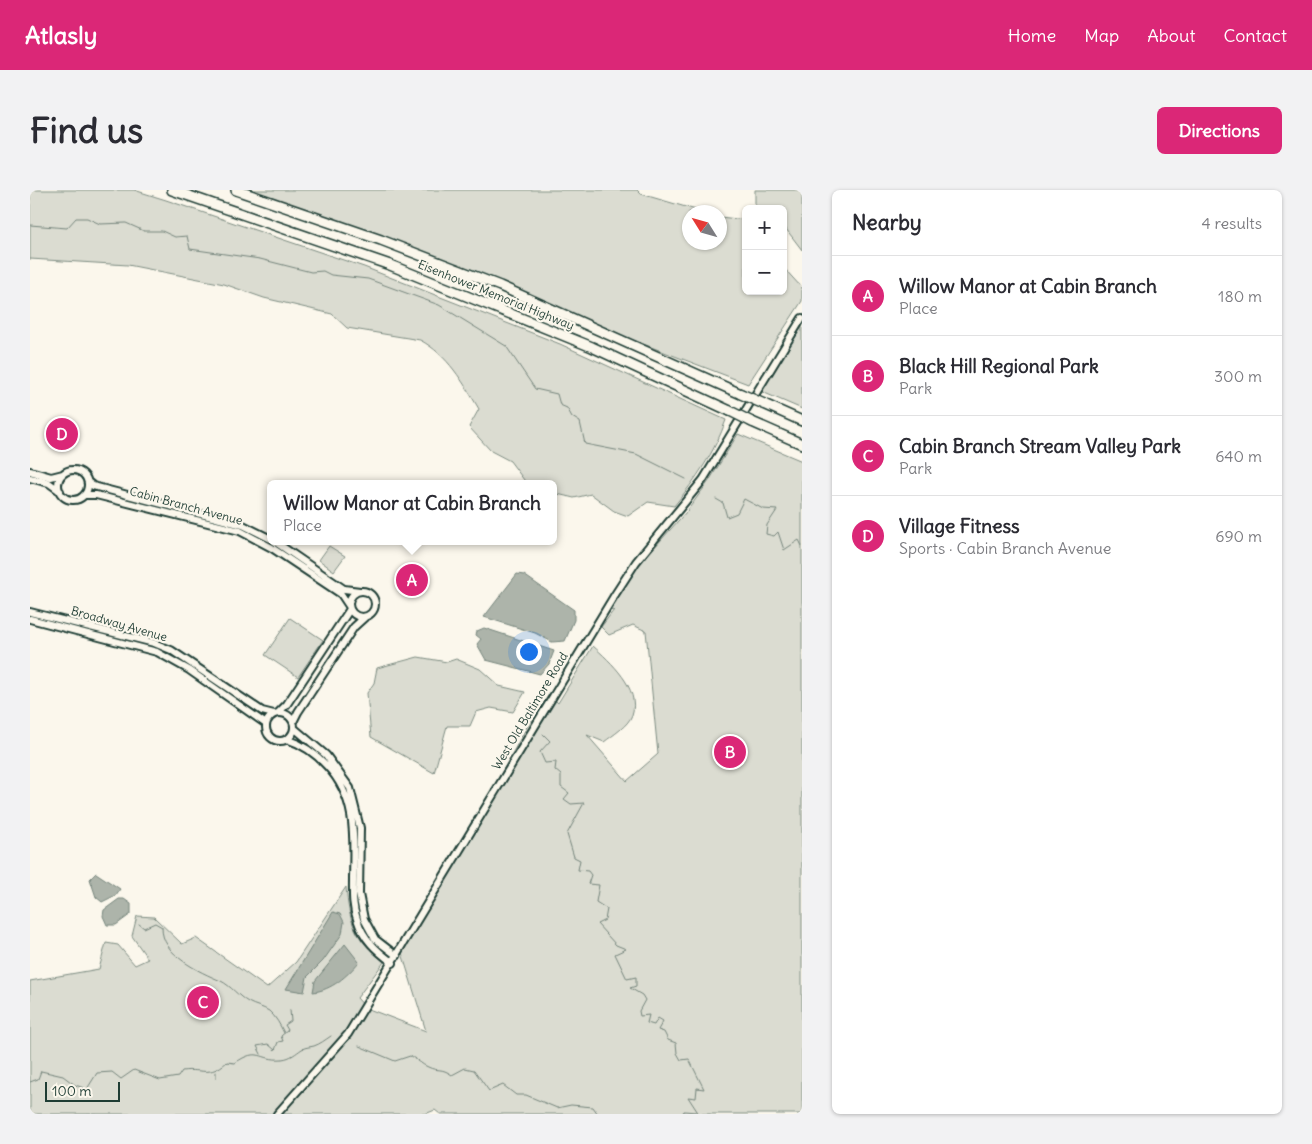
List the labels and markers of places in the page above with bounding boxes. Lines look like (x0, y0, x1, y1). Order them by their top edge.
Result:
pin: D (46, 415, 78, 453)
pin: A (396, 561, 428, 599)
pin: B (714, 733, 746, 771)
pin: C (187, 983, 219, 1021)

